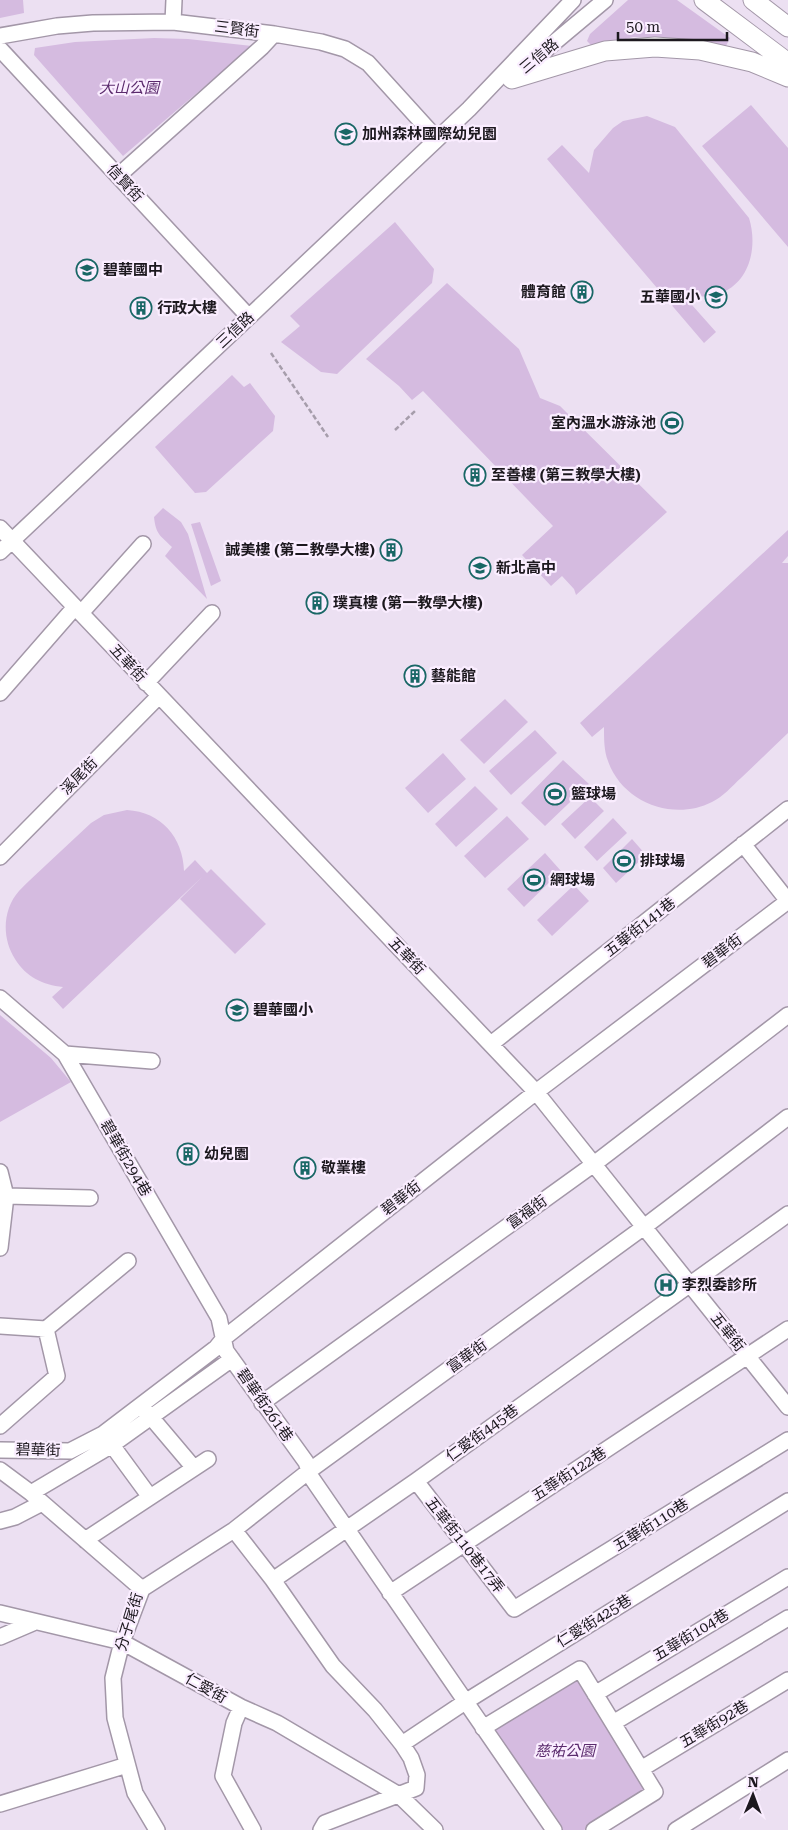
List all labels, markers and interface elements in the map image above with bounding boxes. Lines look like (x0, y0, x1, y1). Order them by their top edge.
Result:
scale bar (618, 10, 727, 42)
street label: 三賢街 (214, 17, 260, 41)
text: 50 m (626, 18, 661, 36)
street label: 三信路 (516, 35, 562, 77)
park label: 大山公園 (99, 79, 161, 97)
school or university icon: 加州森林國際幼兒園 (334, 122, 358, 146)
place label: 加州森林國際幼兒園 (362, 125, 497, 143)
street label: 信賢街 (103, 160, 147, 206)
school or university icon: 碧華國中 (75, 258, 99, 282)
place label: 碧華國中 (103, 261, 163, 279)
building icon: 體育館 (570, 280, 594, 304)
place label: 體育館 (521, 283, 566, 301)
school or university icon: 五華國小 (704, 285, 728, 309)
place label: 五華國小 (640, 288, 701, 306)
building icon: 行政大樓 (129, 296, 153, 320)
place label: 行政大樓 (157, 299, 217, 317)
street label: 三信路 (212, 308, 258, 352)
sports icon: 室內溫水游泳池 (660, 411, 684, 435)
place label: 室內溫水游泳池 (551, 414, 656, 432)
building icon: 至善樓 (第三教學大樓) (463, 463, 487, 487)
place label: 至善樓 (第三教學大樓) (491, 466, 641, 484)
building icon: 誠美樓 (第二教學大樓) (379, 538, 403, 562)
place label: 誠美樓 (第二教學大樓) (225, 541, 375, 559)
school or university icon: 新北高中 (468, 556, 492, 580)
place label: 新北高中 (496, 559, 556, 577)
building icon: 璞真樓 (第一教學大樓) (305, 591, 329, 615)
place label: 璞真樓 (第一教學大樓) (333, 594, 483, 612)
street label: 五華街 (106, 640, 150, 686)
building icon: 藝能館 (403, 664, 427, 688)
place label: 藝能館 (431, 667, 476, 685)
street label: 溪尾街 (57, 754, 101, 798)
sports icon: 籃球場 (543, 782, 567, 806)
place label: 籃球場 (571, 785, 616, 803)
sports icon: 排球場 (612, 849, 636, 873)
place label: 排球場 (640, 852, 685, 870)
sports icon: 網球場 (522, 868, 546, 892)
place label: 網球場 (550, 871, 595, 889)
street label: 五華街141巷 (601, 894, 679, 960)
street label: 碧華街 (699, 930, 745, 972)
street label: 五華街 (385, 934, 429, 978)
school or university icon: 碧華國小 (225, 998, 249, 1022)
place label: 碧華國小 (253, 1001, 314, 1019)
street label: 碧華街294巷 (97, 1117, 155, 1199)
building icon: 幼兒園 (176, 1142, 200, 1166)
place label: 幼兒園 (204, 1145, 249, 1163)
building icon: 敬業樓 (293, 1156, 317, 1180)
place label: 敬業樓 (321, 1159, 366, 1177)
street label: 碧華街 (378, 1177, 424, 1219)
street label: 富福街 (504, 1191, 550, 1233)
hospital icon: 李烈委診所 (654, 1273, 678, 1297)
place label: 李烈委診所 (682, 1276, 757, 1294)
street label: 五華街 (707, 1309, 749, 1355)
street label: 富華街 (444, 1335, 490, 1377)
street label: 碧華街261巷 (233, 1365, 297, 1445)
street label: 仁愛街445巷 (442, 1401, 522, 1465)
street label: 碧華街 (15, 1441, 61, 1459)
street label: 五華街122巷 (528, 1443, 610, 1505)
street label: 五華街110巷17弄 (422, 1493, 508, 1597)
street label: 五華街110巷 (610, 1495, 692, 1555)
street label: 分子尾街 (112, 1591, 146, 1653)
street label: 仁愛街425巷 (553, 1591, 635, 1651)
street label: 五華街104巷 (650, 1605, 732, 1665)
street label: 仁愛街 (182, 1669, 230, 1707)
street label: 五華街92巷 (676, 1697, 752, 1751)
park label: 慈祐公園 (535, 1742, 597, 1760)
north arrow (728, 1770, 778, 1820)
text: N (748, 1774, 759, 1790)

